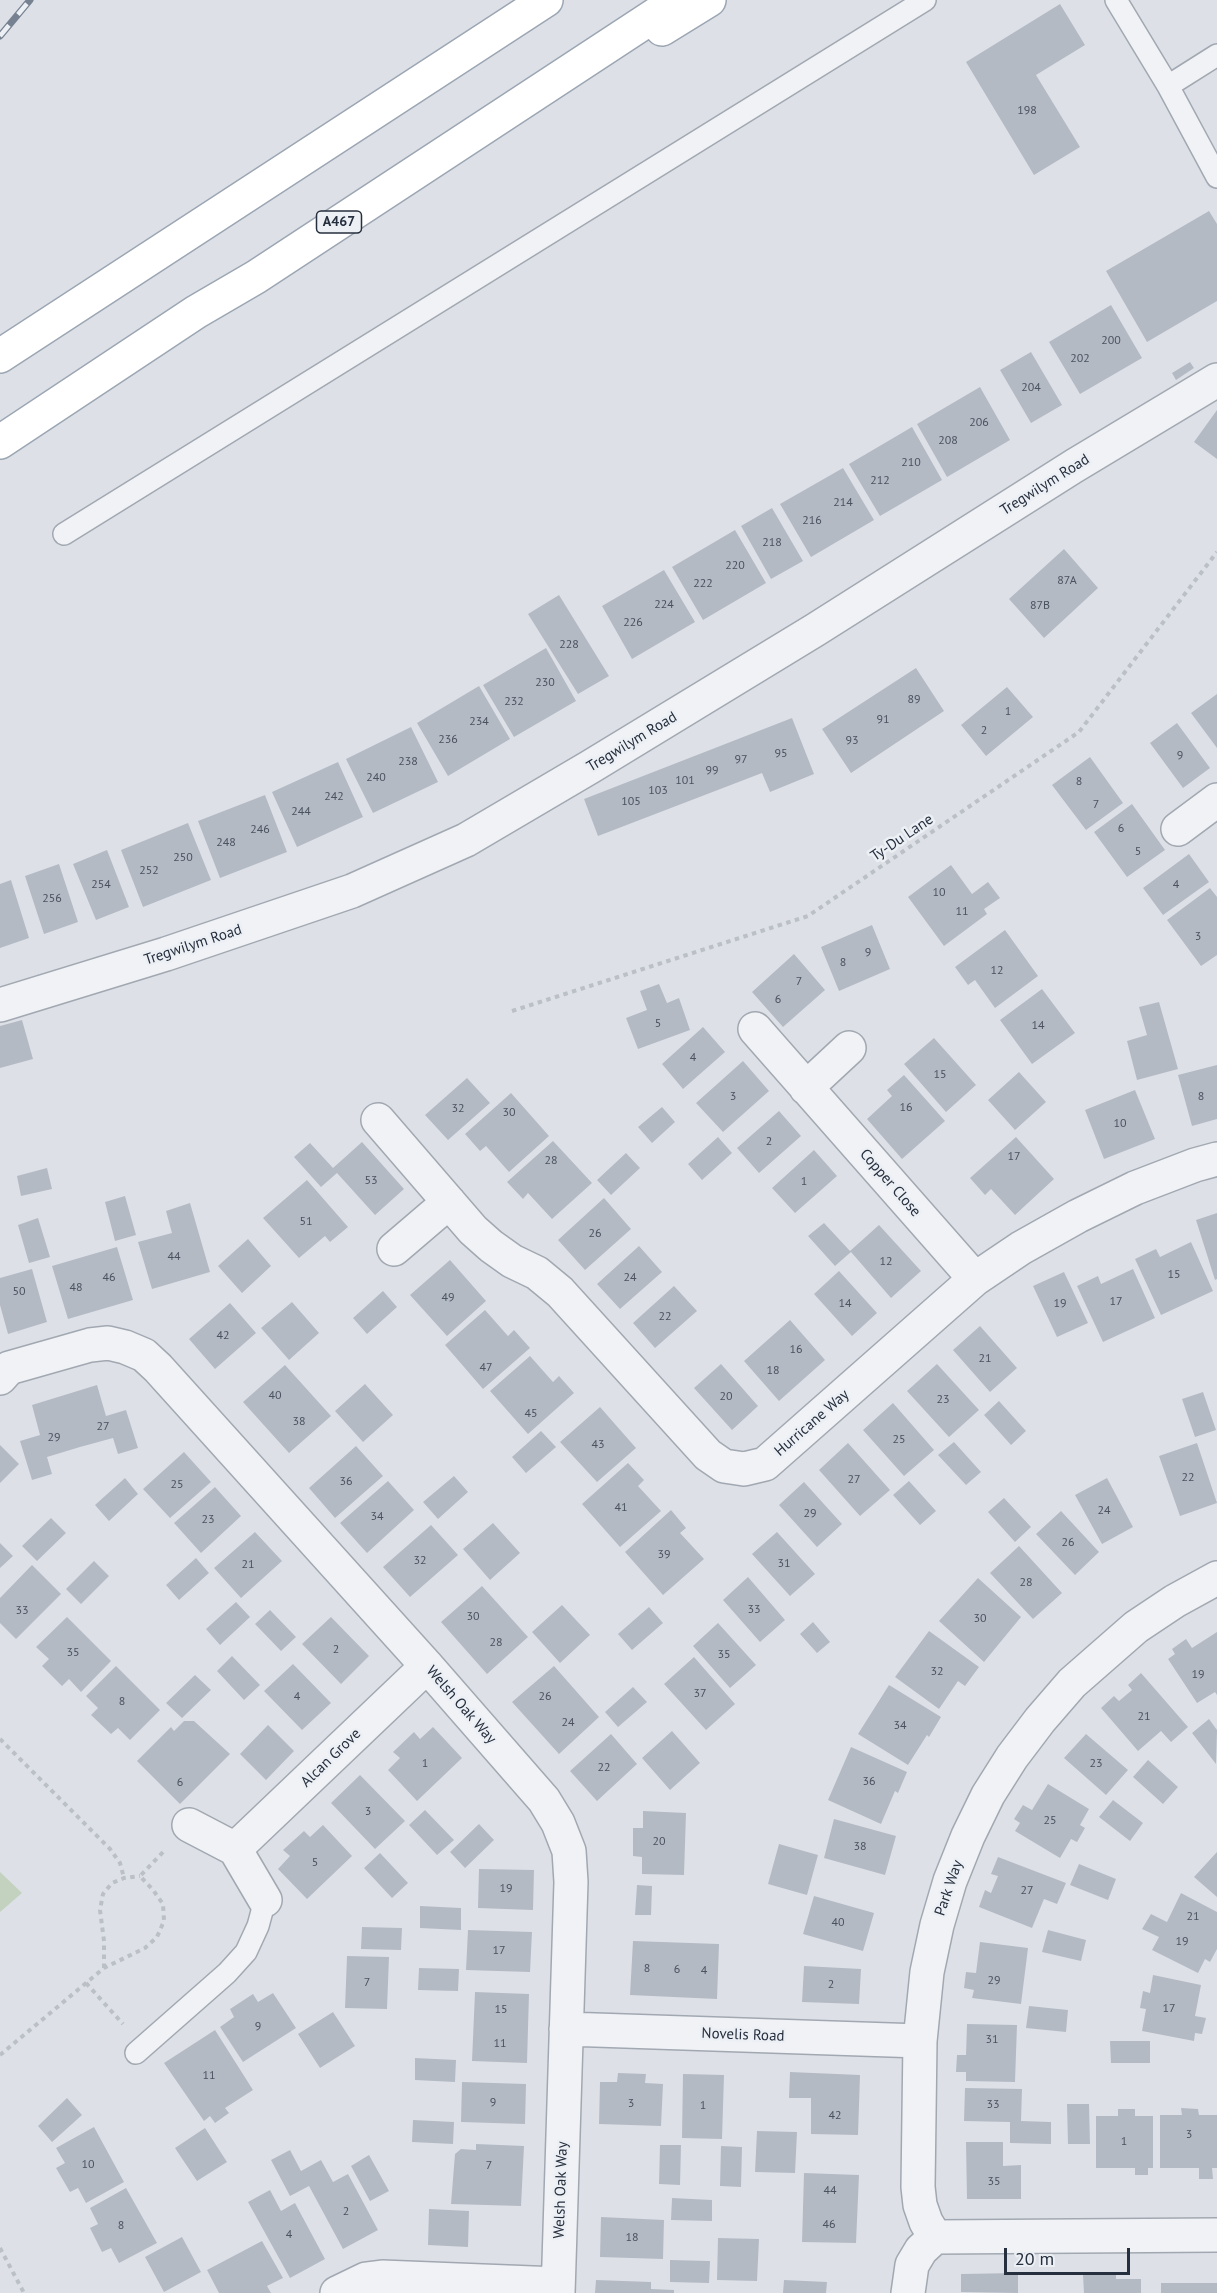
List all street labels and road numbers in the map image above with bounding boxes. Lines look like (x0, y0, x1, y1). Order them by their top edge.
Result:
road number: A467 (316, 211, 362, 233)
street label: Tregwilym Road (997, 450, 1093, 520)
street label: Tregwilym Road (584, 708, 680, 776)
street label: Ty-Du Lane (867, 811, 937, 865)
street label: Tregwilym Road (142, 921, 244, 969)
street label: Copper Close (856, 1145, 924, 1221)
street label: Hurricane Way (771, 1386, 853, 1460)
street label: Welsh Oak Way (422, 1662, 500, 1748)
street label: Alcan Grove (297, 1725, 365, 1791)
street label: Park Way (931, 1858, 967, 1918)
street label: Novelis Road (701, 2025, 785, 2045)
street label: Welsh Oak Way (550, 2141, 572, 2239)

